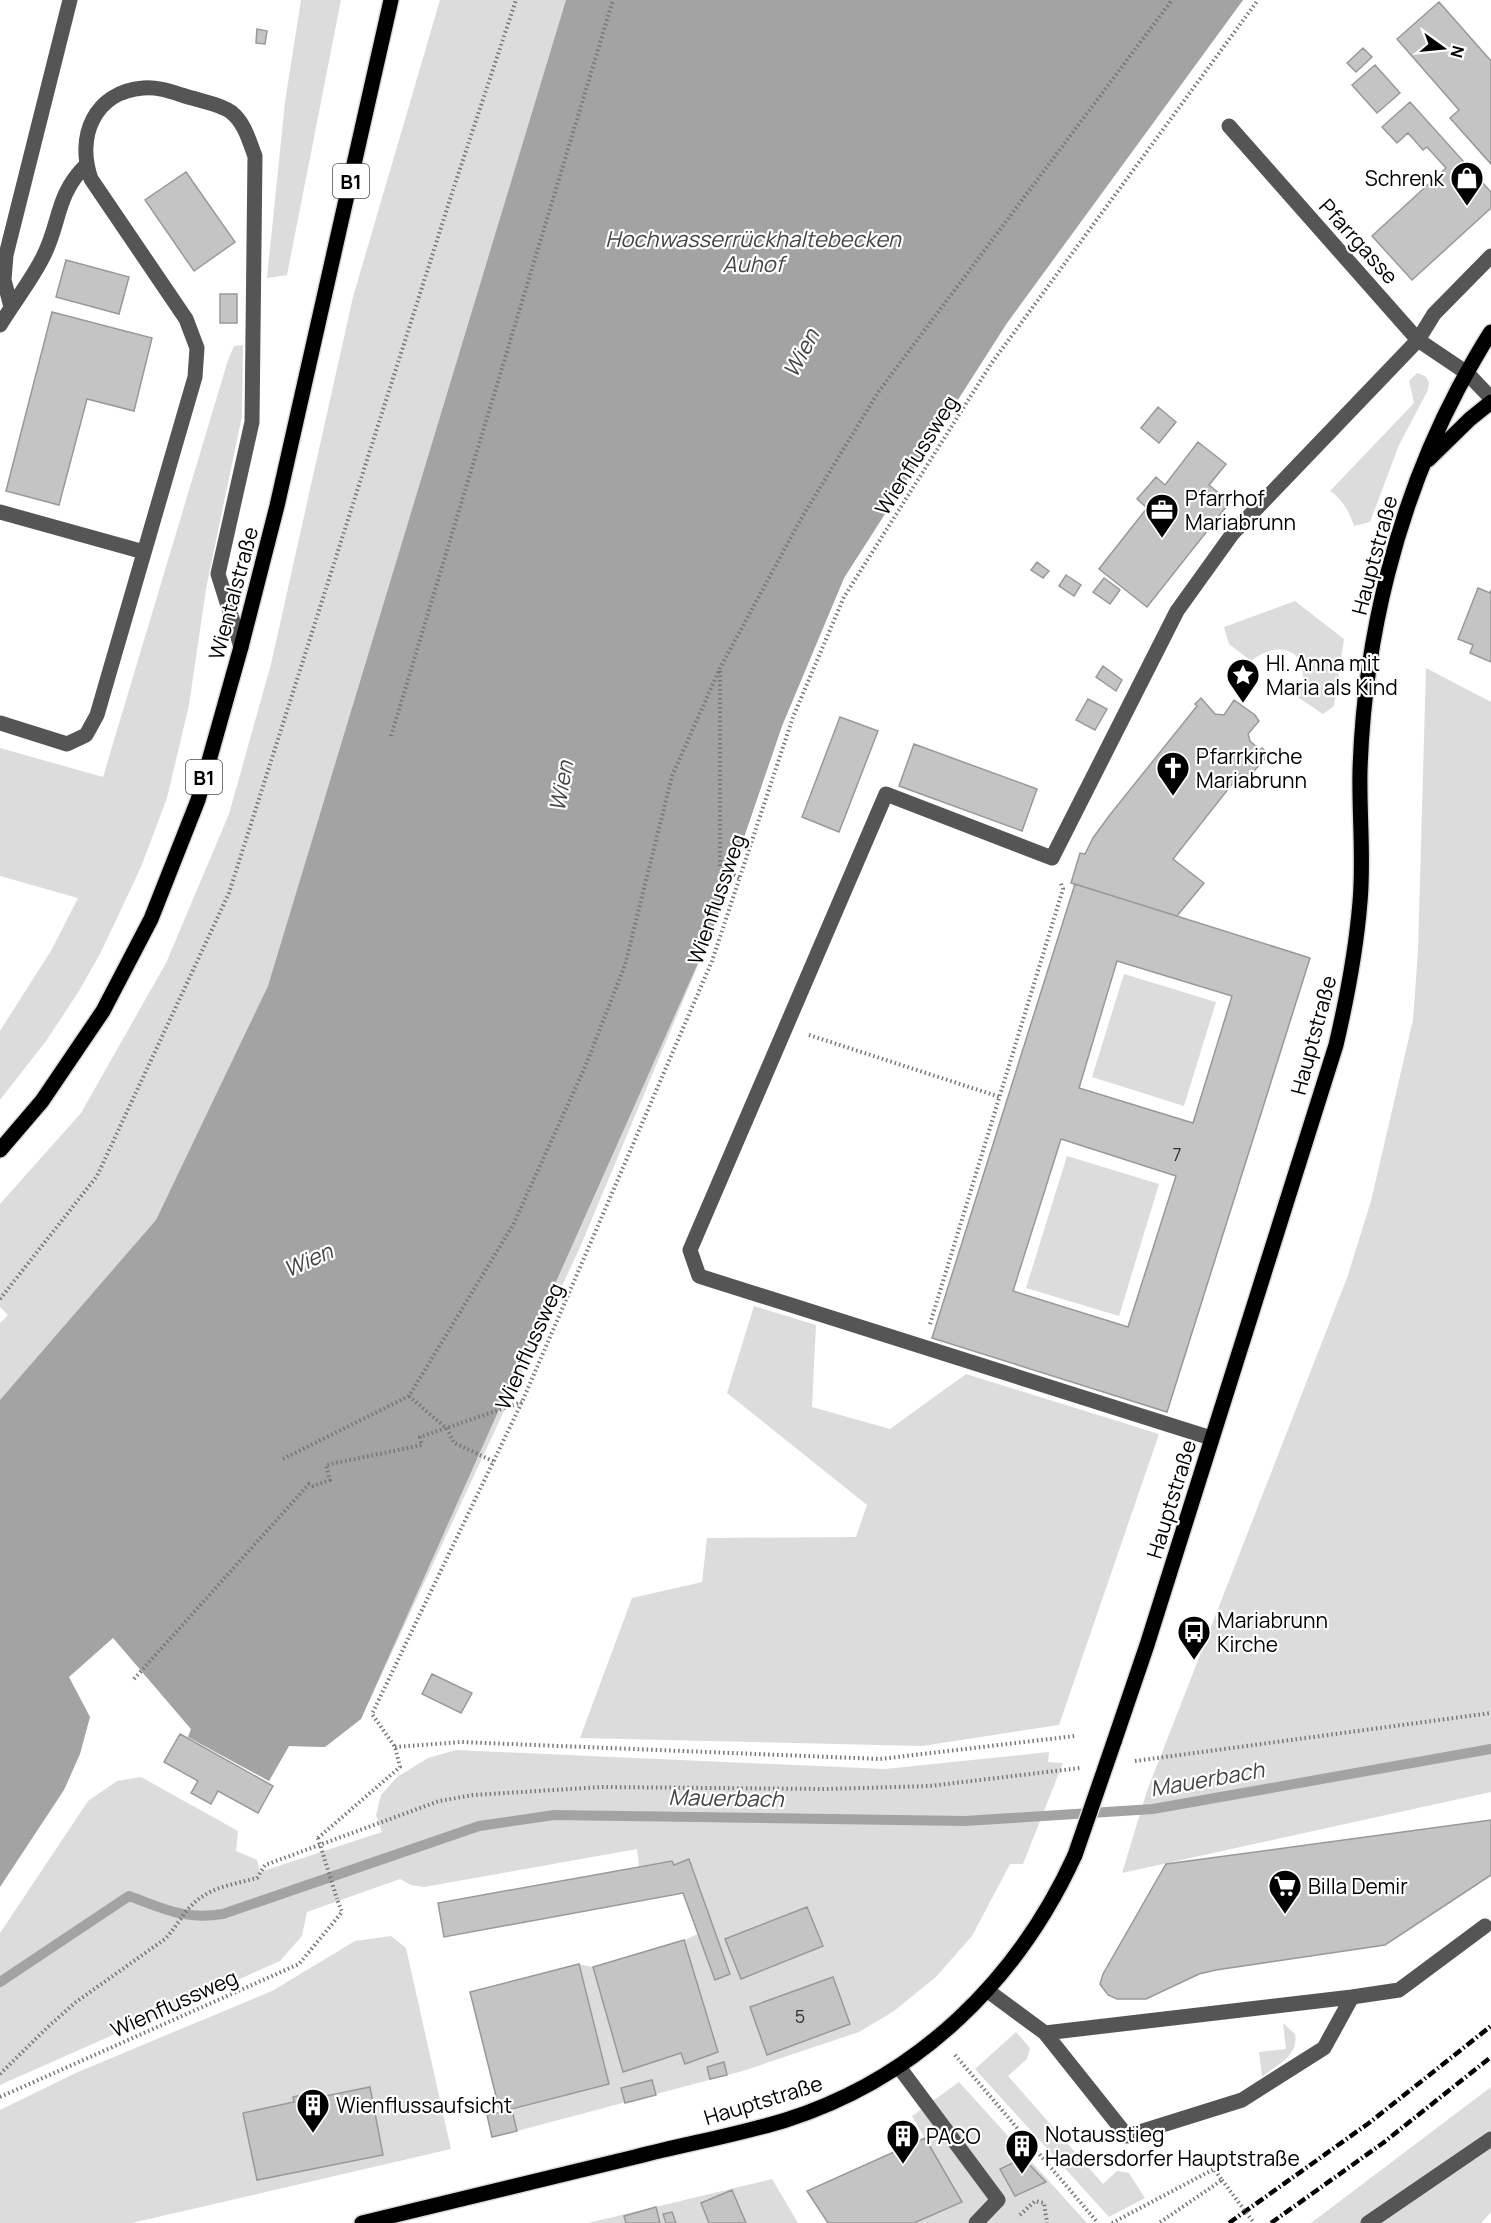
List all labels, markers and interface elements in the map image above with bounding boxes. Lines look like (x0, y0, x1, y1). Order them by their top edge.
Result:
north arrow (1413, 18, 1473, 78)
text: N (1445, 43, 1470, 60)
shop icon: Schrenk (1449, 160, 1485, 207)
road number: B1 (333, 164, 369, 198)
place label: Schrenk (1365, 164, 1445, 192)
street label: Pfarrgasse (1313, 192, 1405, 290)
water label: Hochwasserrückhaltebecken Auhof (605, 224, 902, 279)
water label: Wien (776, 323, 827, 383)
street label: Wienflussweg (868, 390, 964, 520)
place label: Pfarrhof Mariabrunn (1185, 484, 1296, 536)
office icon: Pfarrhof Mariabrunn (1144, 492, 1180, 539)
street label: Hauptstraße (1345, 492, 1403, 618)
street label: Wientalstraße (202, 523, 264, 663)
place label: Hl. Anna mit Maria als Kind (1266, 649, 1398, 701)
place icon: Hl. Anna mit Maria als Kind (1225, 657, 1261, 704)
place label: Pfarrkirche Mariabrunn (1196, 742, 1307, 794)
church icon: Pfarrkirche Mariabrunn (1155, 750, 1191, 797)
water label: Wien (542, 757, 580, 814)
road number: B1 (186, 760, 222, 794)
street label: Wienflussweg (681, 830, 751, 968)
street label: Hauptstraße (1284, 972, 1342, 1098)
house number: 7 (1172, 1142, 1182, 1166)
water label: Wien (279, 1236, 338, 1284)
street label: Wienflussweg (489, 1278, 569, 1414)
street label: Hauptstraße (1140, 1436, 1202, 1562)
place label: Mariabrunn Kirche (1217, 1606, 1328, 1658)
bus stop icon: Mariabrunn Kirche (1176, 1614, 1212, 1661)
water label: Mauerbach (1148, 1754, 1267, 1804)
water label: Mauerbach (668, 1782, 785, 1814)
supermarket icon: Billa Demir (1267, 1868, 1303, 1915)
place label: Billa Demir (1308, 1872, 1408, 1900)
street label: Wienflussweg (106, 1963, 242, 2043)
house number: 5 (795, 2004, 805, 2028)
street label: Hauptstraße (700, 2069, 826, 2131)
building icon: Wienflussaufsicht (295, 2087, 331, 2134)
place label: Wienflussaufsicht (336, 2091, 512, 2119)
building icon: PACO (885, 2118, 921, 2165)
place label: Notausstieg Hadersdorfer Hauptstraße (1045, 2120, 1300, 2172)
place label: PACO (926, 2122, 981, 2150)
building icon: Notausstieg Hadersdorfer Hauptstraße (1004, 2128, 1040, 2175)

